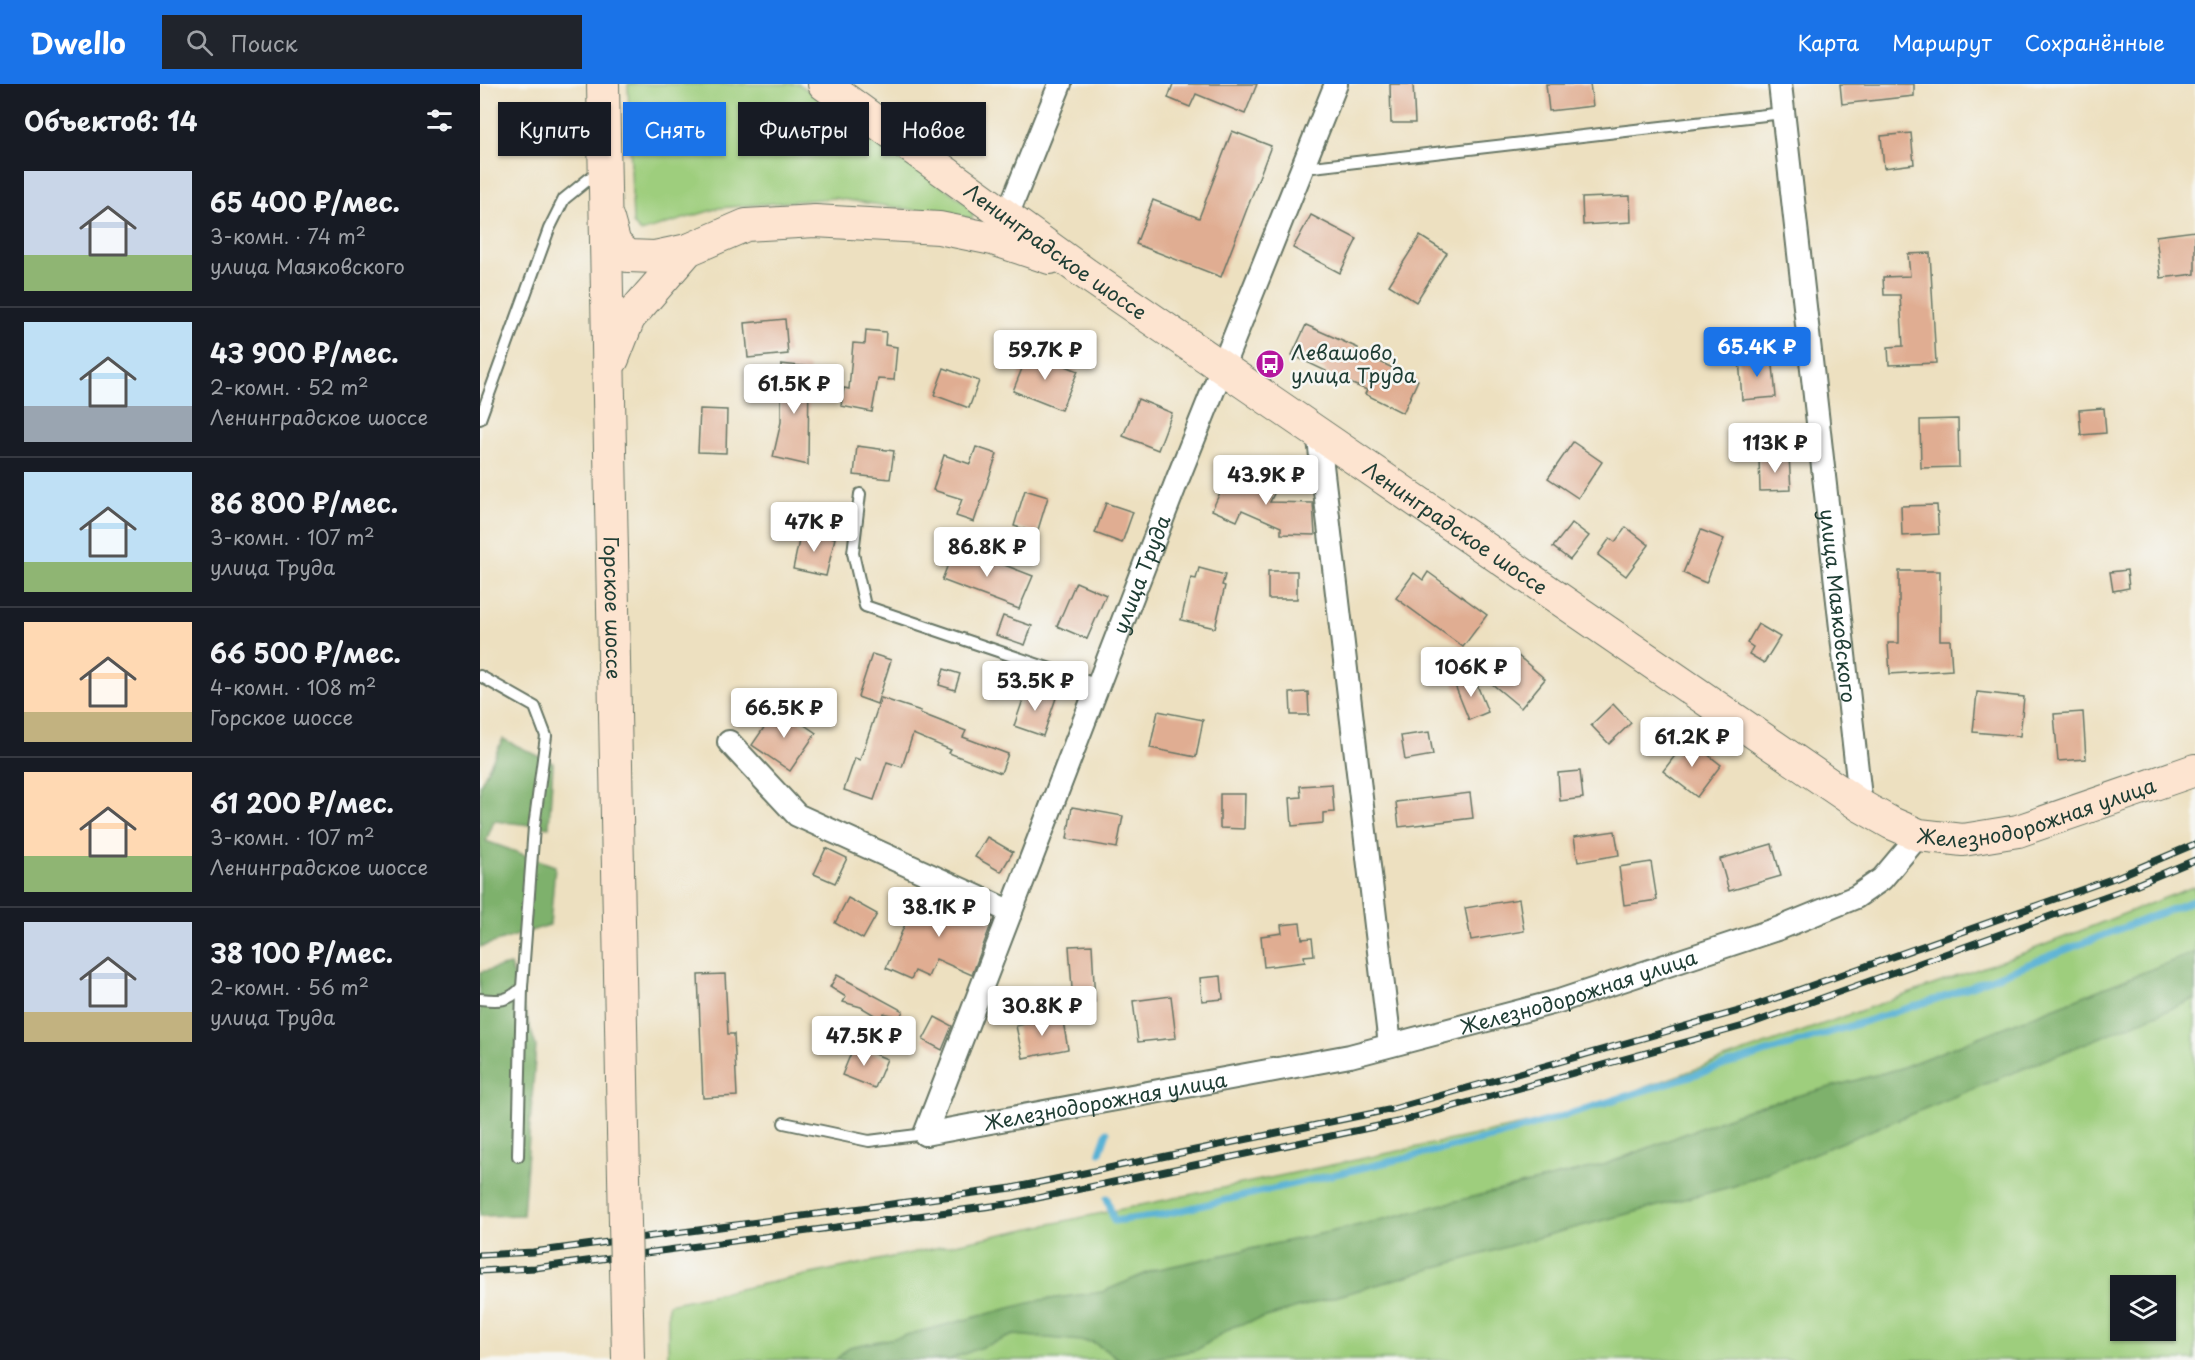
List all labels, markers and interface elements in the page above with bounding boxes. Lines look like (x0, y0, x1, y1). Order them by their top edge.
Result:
search box (162, 15, 582, 69)
text: Dwello (30, 21, 126, 64)
icon: search (183, 26, 216, 59)
text: Поиск (231, 26, 298, 59)
text: Карта (1798, 26, 1859, 58)
text: Маршрут (1892, 26, 1992, 58)
text: Сохранённые (2025, 26, 2165, 58)
text: Объектов: 14 (24, 101, 198, 140)
chip: Купить (498, 102, 611, 156)
chip: Снять (623, 102, 726, 156)
chip: Фильтры (738, 102, 869, 156)
chip: Новое (881, 102, 986, 156)
icon: filters (423, 104, 456, 137)
street label: Ленинградское шоссе (958, 176, 1153, 327)
text: 65 400 ₽/мес. (210, 182, 400, 221)
icon: home (72, 195, 144, 267)
text: 3-комн. · 74 m² (210, 221, 366, 251)
text: улица Маяковского (210, 251, 405, 281)
pin: 65.4K ₽ (1702, 327, 1812, 378)
pin: 59.7K ₽ (990, 330, 1100, 381)
text: 65.4K ₽ (1718, 331, 1796, 361)
text: 43 900 ₽/мес. (210, 333, 399, 372)
text: 59.7K ₽ (1008, 334, 1082, 364)
place label: Левашово, улица Труда (1291, 337, 1417, 390)
icon: home (72, 346, 144, 418)
bus stop icon: Левашово, улица Труда (1254, 348, 1286, 380)
pin: 61.5K ₽ (739, 364, 849, 415)
text: 61.5K ₽ (758, 368, 830, 398)
text: 2-комн. · 52 m² (210, 372, 369, 402)
text: Ленинградское шоссе (210, 402, 428, 432)
pin: 113K ₽ (1726, 423, 1824, 474)
text: 113K ₽ (1742, 427, 1808, 457)
street label: Ленинградское шоссе (1357, 454, 1554, 602)
pin: 43.9K ₽ (1211, 455, 1321, 506)
text: 43.9K ₽ (1227, 459, 1305, 489)
text: 86 800 ₽/мес. (210, 483, 398, 522)
icon: home (72, 496, 144, 568)
pin: 47K ₽ (772, 502, 856, 553)
text: 47K ₽ (785, 506, 843, 536)
street label: улица Маяковского (1813, 507, 1864, 704)
street label: улица Труда (1104, 510, 1178, 638)
text: 3-комн. · 107 m² (210, 522, 375, 552)
pin: 86.8K ₽ (932, 527, 1042, 578)
text: 86.8K ₽ (948, 531, 1026, 561)
street label: Горское шоссе (597, 536, 629, 680)
text: улица Труда (210, 552, 335, 582)
text: 66 500 ₽/мес. (210, 633, 401, 672)
icon: home (72, 646, 144, 718)
pin: 106K ₽ (1422, 647, 1520, 698)
text: 106K ₽ (1435, 651, 1507, 681)
pin: 53.5K ₽ (980, 661, 1090, 712)
text: 53.5K ₽ (996, 665, 1074, 695)
text: 4-комн. · 108 m² (210, 672, 376, 702)
pin: 66.5K ₽ (729, 688, 839, 739)
text: 66.5K ₽ (745, 692, 823, 722)
text: Горское шоссе (210, 702, 353, 732)
pin: 61.2K ₽ (1637, 717, 1747, 768)
text: 61.2K ₽ (1654, 721, 1730, 751)
street label: Железнодорожная улица (1915, 770, 2160, 855)
text: 61 200 ₽/мес. (210, 783, 394, 822)
icon: home (72, 796, 144, 868)
text: 3-комн. · 107 m² (210, 822, 375, 852)
text: Ленинградское шоссе (210, 852, 428, 882)
pin: 38.1K ₽ (884, 887, 994, 938)
text: 38.1K ₽ (902, 891, 976, 921)
text: 38 100 ₽/мес. (210, 933, 393, 972)
street label: Железнодорожная улица (1456, 941, 1701, 1042)
icon: home (72, 946, 144, 1018)
text: 2-комн. · 56 m² (210, 972, 369, 1002)
pin: 30.8K ₽ (987, 986, 1097, 1037)
text: 30.8K ₽ (1002, 990, 1082, 1020)
text: улица Труда (210, 1002, 335, 1032)
pin: 47.5K ₽ (809, 1016, 919, 1067)
text: 47.5K ₽ (826, 1020, 902, 1050)
street label: Железнодорожная улица (981, 1064, 1230, 1138)
map controls (2110, 1275, 2176, 1341)
button: layers (2110, 1275, 2176, 1341)

